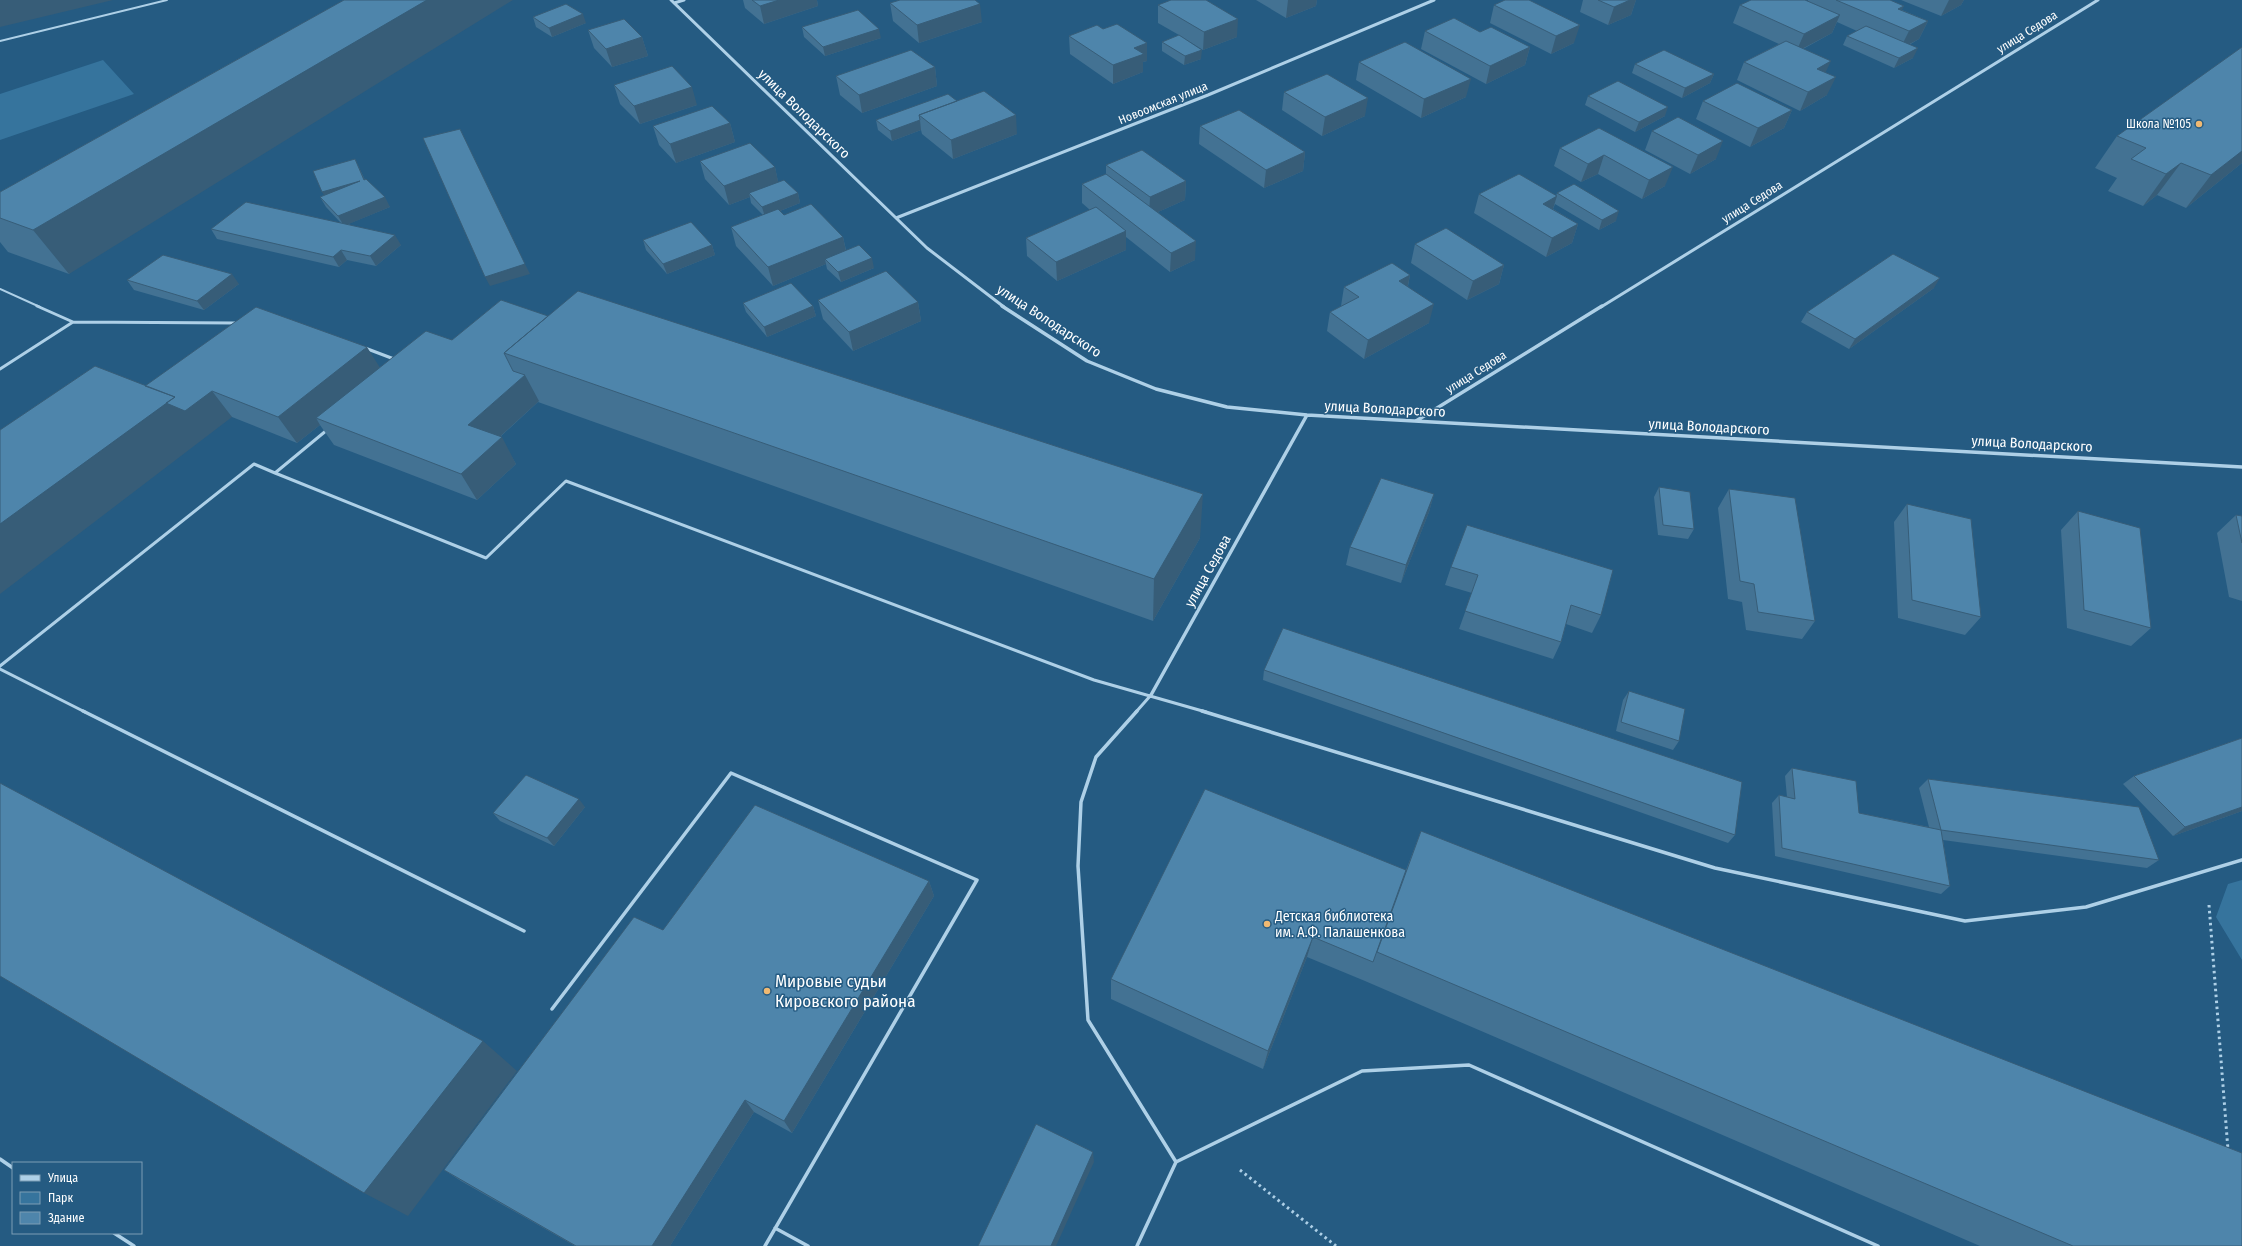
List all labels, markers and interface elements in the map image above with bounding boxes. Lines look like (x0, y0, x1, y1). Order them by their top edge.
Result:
street label: улица Седова (1994, 8, 2060, 56)
street label: улица Володарского (754, 66, 854, 162)
street label: Новоомская улица (1116, 79, 1210, 127)
place label: Школа №105 (2126, 117, 2191, 131)
marker: Школа №105 (2194, 119, 2204, 129)
street label: улица Седова (1719, 178, 1785, 226)
street label: улица Володарского (994, 281, 1104, 361)
street label: улица Седова (1443, 348, 1509, 396)
street label: улица Володарского (1324, 397, 1446, 421)
street label: улица Володарского (1648, 415, 1770, 439)
street label: улица Володарского (1971, 432, 2093, 456)
street label: улица Седова (1181, 532, 1235, 610)
place label: Детская библиотека им. А.Ф. Палашенкова (1274, 908, 1405, 941)
marker: Детская библиотека им. А.Ф. Палашенкова (1262, 919, 1272, 929)
place label: Мировые судьи Кировского района (775, 971, 916, 1012)
marker: Мировые судьи Кировского района (762, 986, 772, 996)
legend (12, 1162, 142, 1234)
text: Улица (47, 1171, 78, 1185)
text: Парк (48, 1191, 74, 1205)
text: Здание (48, 1211, 84, 1225)

